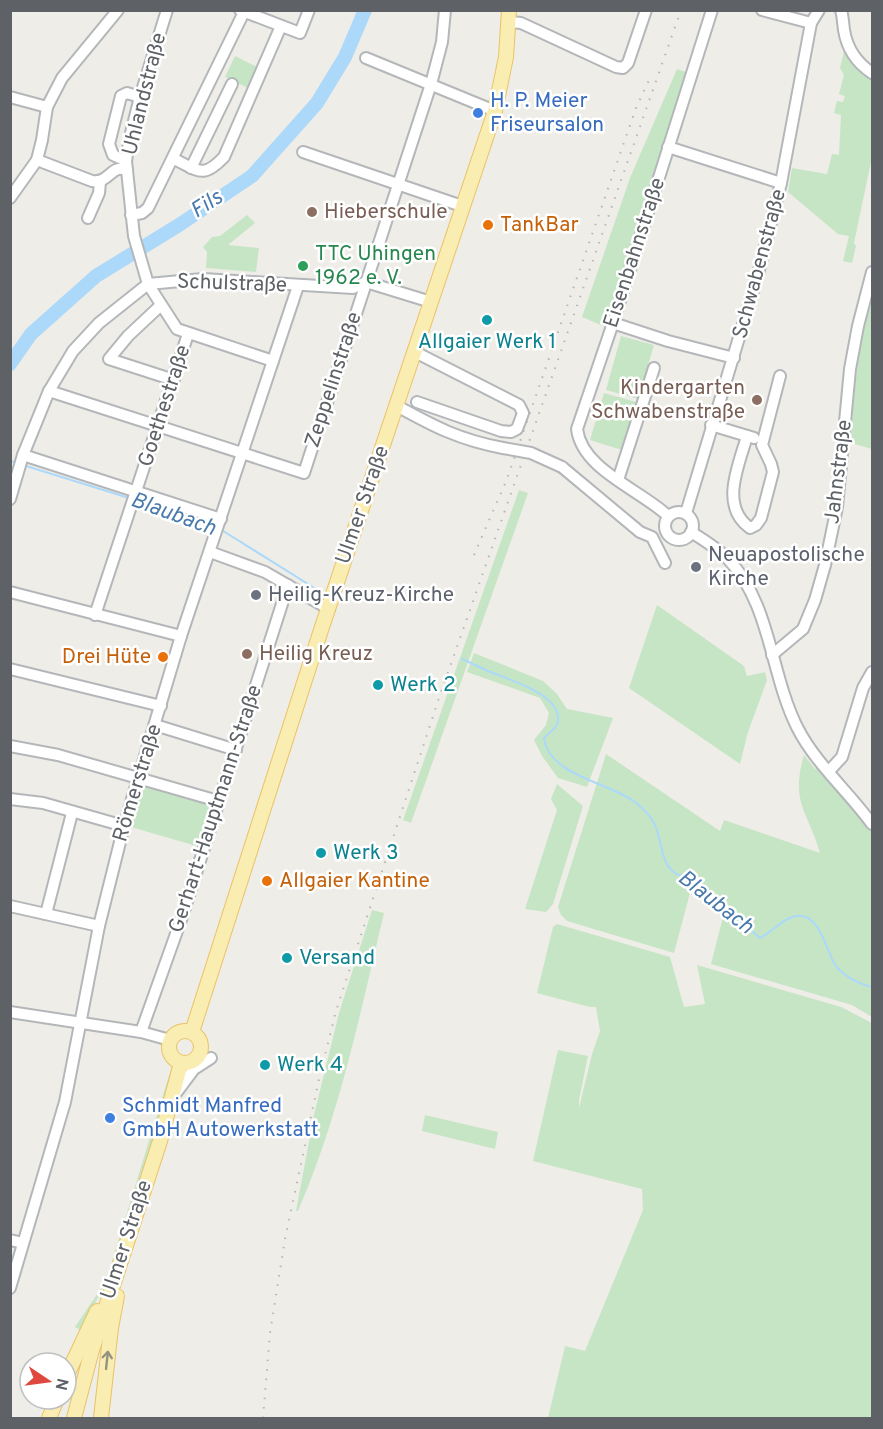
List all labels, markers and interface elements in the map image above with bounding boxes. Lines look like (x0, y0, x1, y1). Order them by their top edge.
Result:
street label: Uhlandstraße (117, 30, 173, 158)
place label: H. P. Meier Friseursalon (490, 88, 604, 139)
marker: H. P. Meier Friseursalon (471, 106, 485, 120)
street label: Eisenbahnstraße (598, 174, 672, 332)
water label: Fils (186, 184, 229, 225)
street label: Schwabenstraße (727, 186, 793, 342)
place label: Hieberschule (324, 199, 448, 226)
marker: Hieberschule (305, 205, 319, 219)
place label: TankBar (500, 212, 579, 239)
marker: TankBar (481, 218, 495, 232)
place label: TTC Uhingen 1962 e. V. (315, 241, 436, 292)
marker: TTC Uhingen 1962 e. V. (296, 259, 310, 273)
street label: Schulstraße (176, 269, 288, 299)
street label: Zeppelinstraße (299, 309, 369, 451)
marker: Allgaier Werk 1 (480, 313, 494, 327)
place label: Allgaier Werk 1 (418, 329, 556, 356)
street label: Goethestraße (133, 342, 197, 470)
place label: Kindergarten Schwabenstraße (591, 375, 745, 426)
marker: Kindergarten Schwabenstraße (750, 393, 764, 407)
street label: Jahnstraße (819, 418, 859, 526)
street label: Ulmer Straße (330, 442, 396, 568)
water label: Blaubach (127, 487, 219, 543)
place label: Neuapostolische Kirche (708, 542, 865, 593)
marker: Neuapostolische Kirche (689, 560, 703, 574)
place label: Heilig-Kreuz-Kirche (268, 582, 454, 609)
marker: Heilig-Kreuz-Kirche (249, 588, 263, 602)
place label: Heilig Kreuz (259, 641, 373, 668)
place label: Drei Hüte (62, 644, 151, 671)
marker: Heilig Kreuz (240, 647, 254, 661)
marker: Drei Hüte (156, 650, 170, 664)
place label: Werk 2 (390, 672, 456, 699)
marker: Werk 2 (371, 678, 385, 692)
street label: Gerhart-Hauptmann-Straße (163, 682, 269, 936)
street label: Römerstraße (107, 721, 169, 845)
place label: Werk 3 (333, 840, 399, 867)
marker: Werk 3 (314, 846, 328, 860)
water label: Blaubach (672, 865, 758, 941)
place label: Allgaier Kantine (279, 868, 430, 895)
marker: Allgaier Kantine (260, 874, 274, 888)
place label: Versand (299, 945, 375, 972)
marker: Versand (280, 951, 294, 965)
place label: Werk 4 (277, 1052, 343, 1079)
marker: Werk 4 (258, 1058, 272, 1072)
place label: Schmidt Manfred GmbH Autowerkstatt (122, 1093, 319, 1144)
marker: Schmidt Manfred GmbH Autowerkstatt (103, 1111, 117, 1125)
street label: Ulmer Straße (95, 1177, 159, 1303)
north arrow (18, 1351, 78, 1411)
one-way arrow (102, 1351, 113, 1371)
text: N (50, 1376, 72, 1392)

